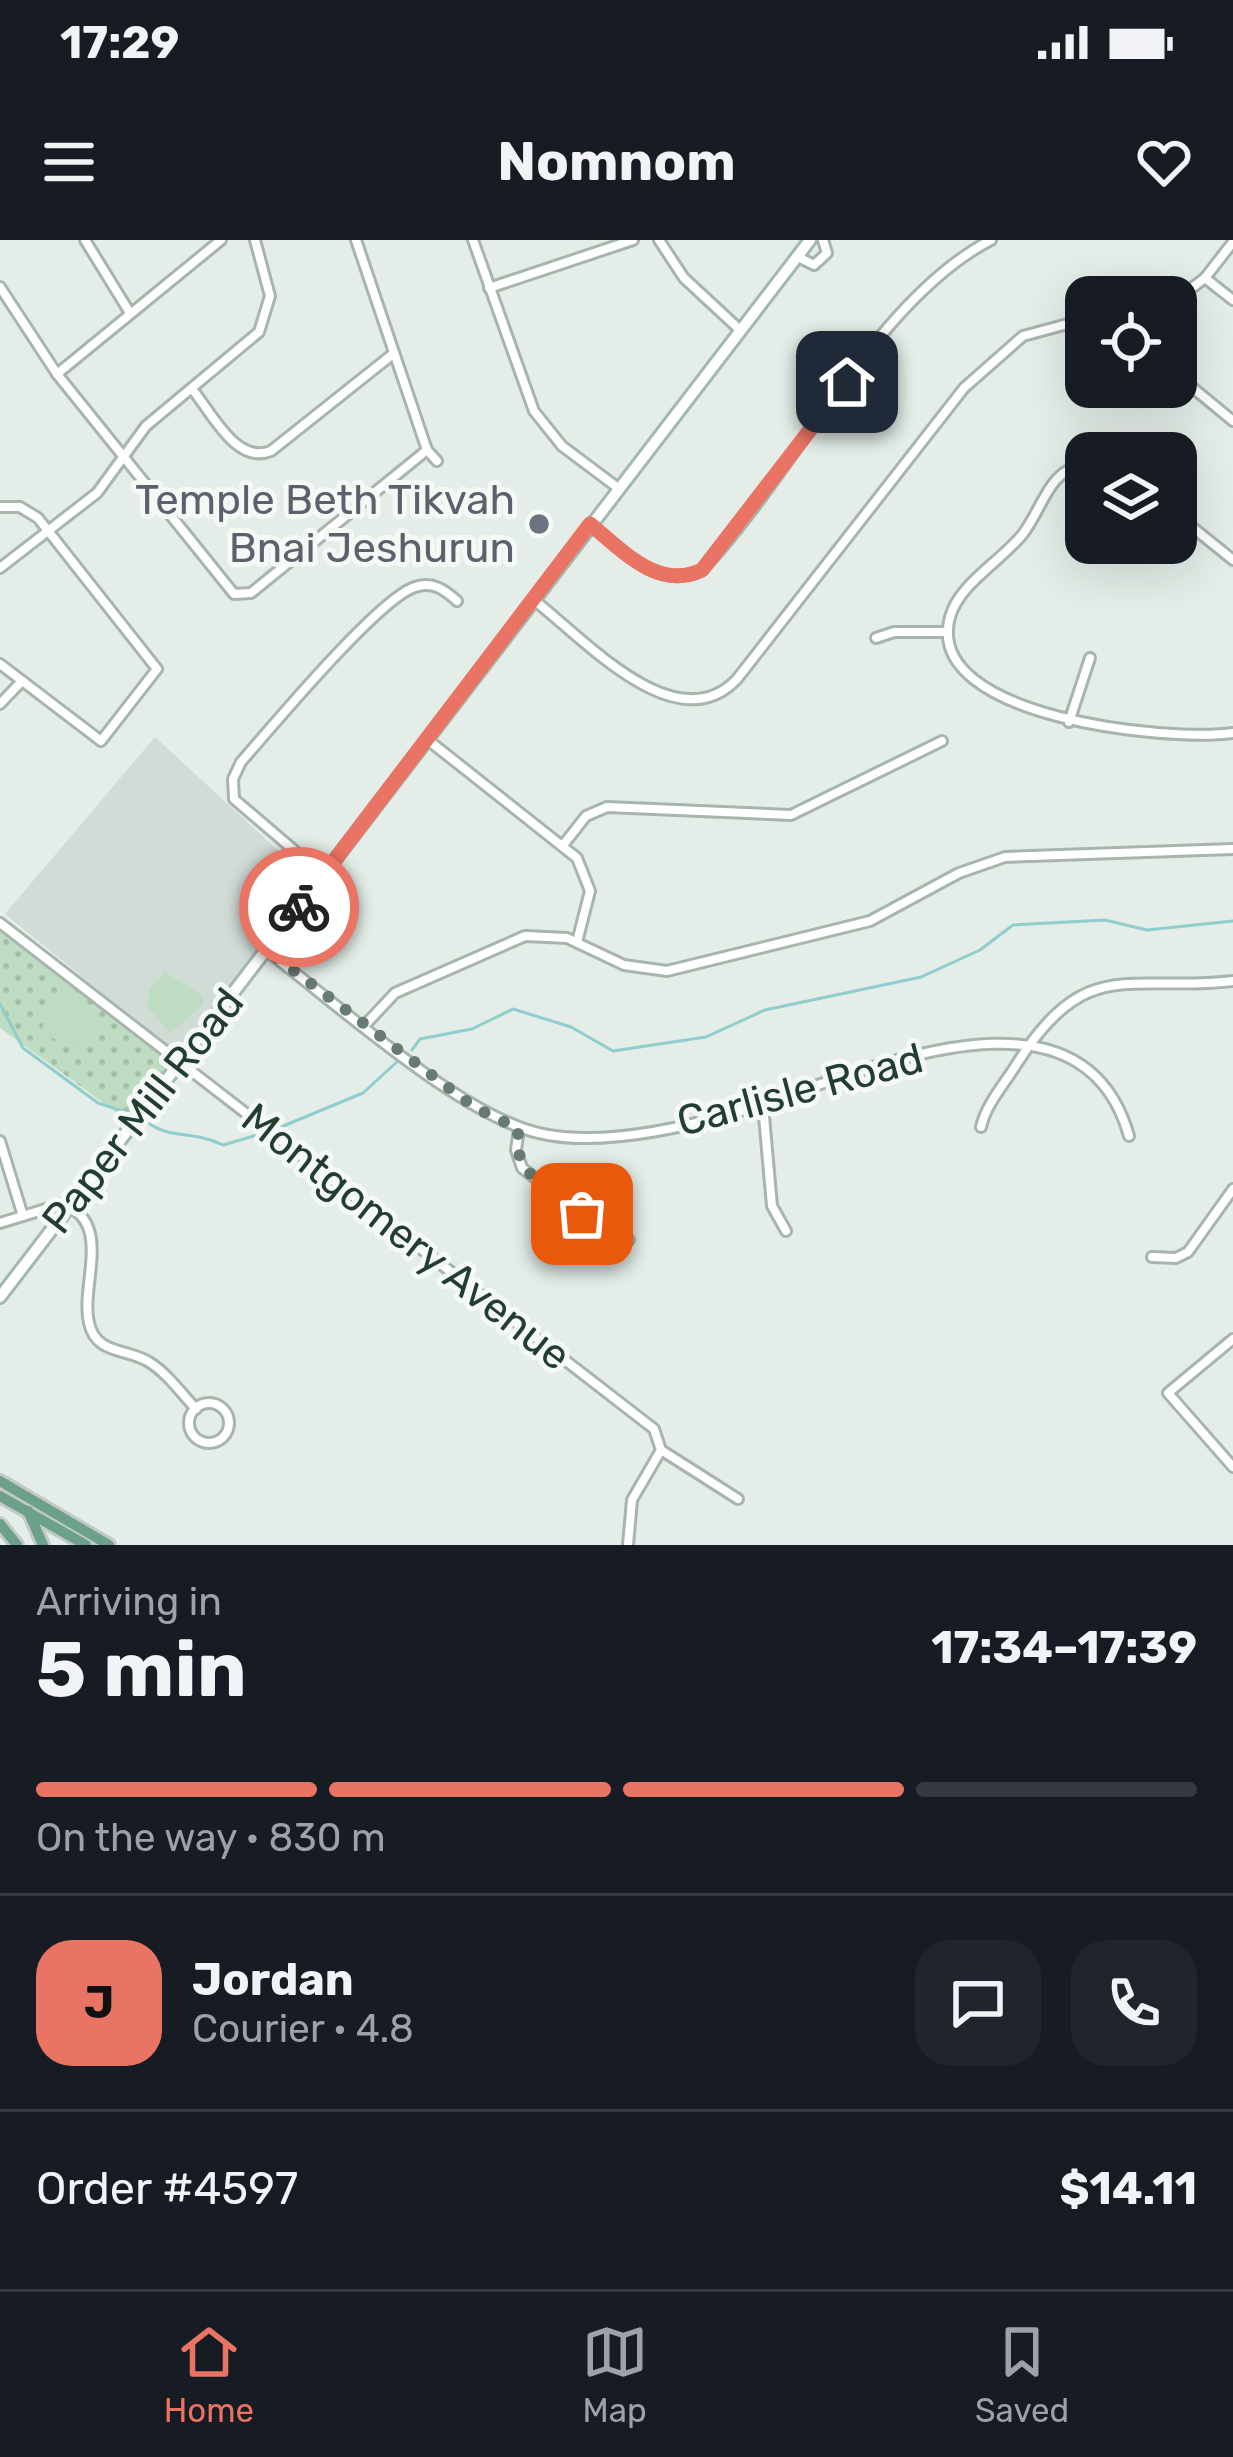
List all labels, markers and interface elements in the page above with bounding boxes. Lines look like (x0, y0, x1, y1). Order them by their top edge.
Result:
text: 17:29 (60, 16, 179, 69)
icon: menu (36, 129, 102, 195)
icon: heart (1131, 129, 1197, 195)
text: Nomnom (497, 130, 736, 194)
map controls (1065, 276, 1197, 564)
button: locate (1065, 276, 1197, 408)
pin (796, 331, 898, 433)
icon: home (814, 349, 880, 415)
button: layers (1065, 432, 1197, 564)
place label: Temple Beth Tikvah Bnai Jeshurun (135, 475, 515, 573)
marker: Temple Beth Tikvah Bnai Jeshurun (526, 511, 552, 537)
courier (239, 847, 359, 967)
icon: bike (266, 874, 332, 940)
street label: Paper Mill Road (32, 978, 254, 1244)
street label: Carlisle Road (672, 1033, 928, 1147)
street label: Montgomery Avenue (232, 1093, 580, 1381)
pin (531, 1163, 633, 1265)
icon: bag (549, 1181, 615, 1247)
text: Arriving in (36, 1579, 222, 1625)
text: 17:34–17:39 (931, 1621, 1197, 1674)
text: 5 min (36, 1623, 247, 1716)
text: On the way · 830 m (36, 1815, 386, 1861)
button: chat (915, 1940, 1041, 2066)
button: phone (1071, 1940, 1197, 2066)
text: Jordan (192, 1953, 354, 2006)
text: J (84, 1976, 114, 2029)
text: Courier · 4.8 (192, 2006, 414, 2052)
text: Order #4597 (36, 2162, 298, 2215)
text: $14.11 (1060, 2162, 1197, 2215)
tab: Home (164, 2319, 254, 2430)
tab: Map (582, 2319, 648, 2430)
tab: Saved (975, 2319, 1069, 2430)

